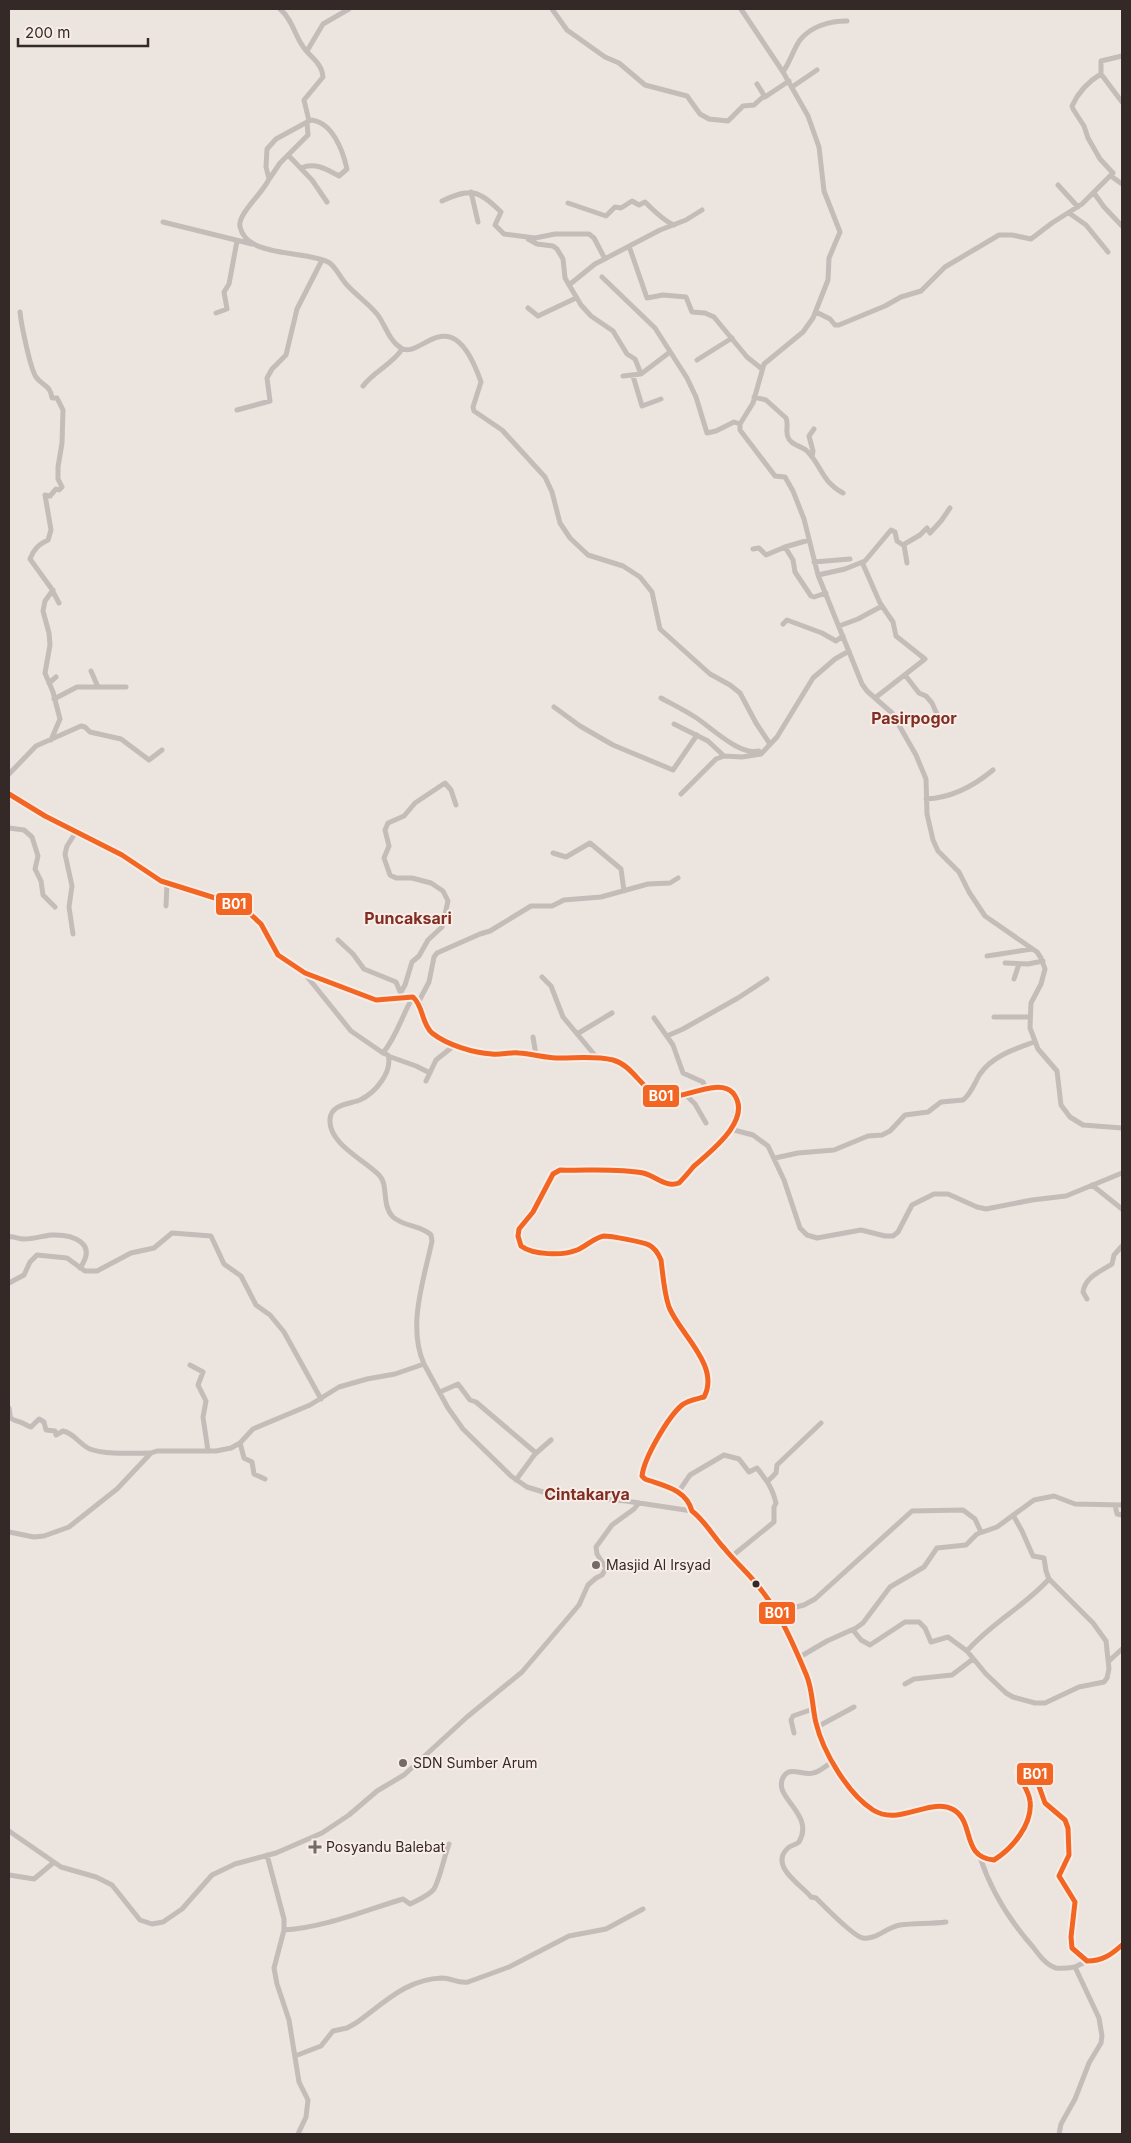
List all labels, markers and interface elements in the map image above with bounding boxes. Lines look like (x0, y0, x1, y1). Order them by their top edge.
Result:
scale bar (18, 15, 148, 47)
text: 200 m (25, 23, 70, 42)
district label: Pasirpogor (871, 708, 957, 728)
line badge: B01 (215, 892, 253, 916)
text: B01 (222, 895, 246, 912)
district label: Puncaksari (364, 908, 452, 928)
line badge: B01 (642, 1084, 680, 1108)
text: B01 (649, 1087, 673, 1104)
district label: Cintakarya (544, 1484, 630, 1504)
place label: Masjid Al Irsyad (606, 1556, 711, 1573)
marker: Masjid Al Irsyad (590, 1559, 602, 1571)
unlabelled marker (751, 1579, 761, 1589)
line badge: B01 (758, 1601, 796, 1625)
text: B01 (765, 1604, 789, 1621)
place label: SDN Sumber Arum (413, 1754, 538, 1771)
marker: SDN Sumber Arum (397, 1757, 409, 1769)
line badge: B01 (1016, 1762, 1054, 1786)
text: B01 (1023, 1765, 1047, 1782)
place label: Posyandu Balebat (326, 1838, 446, 1855)
marker: Posyandu Balebat (308, 1840, 322, 1854)

